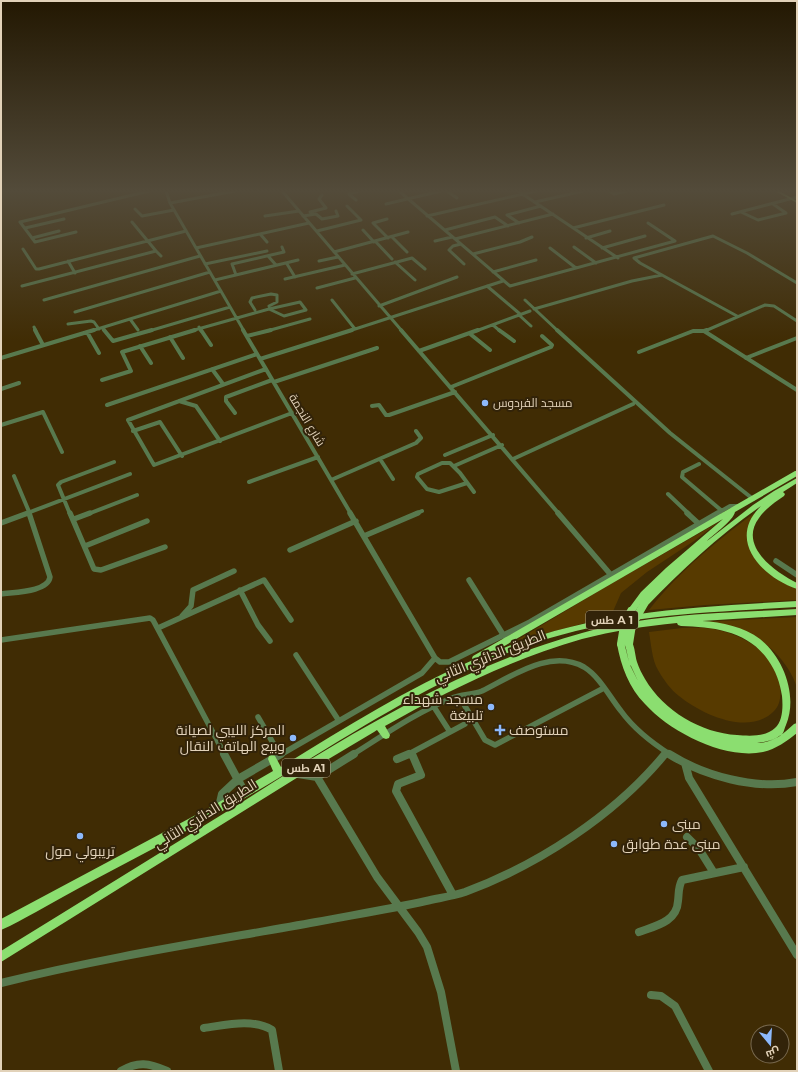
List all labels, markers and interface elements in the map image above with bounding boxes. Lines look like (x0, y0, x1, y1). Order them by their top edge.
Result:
street label: شارع النجمة (285, 391, 329, 449)
place label: مسجد الفردوس (493, 395, 573, 410)
marker: مسجد الفردوس (480, 398, 490, 408)
road number: طس A 1 (586, 611, 638, 629)
street label: الطريق الدائري الثاني (432, 625, 549, 689)
place label: مسجد شهداء تلبيغة (403, 690, 483, 724)
marker: مسجد شهداء تلبيغة (486, 702, 496, 712)
place label: المركز الليبي لصيانة وبيع الهاتف النقال (176, 721, 285, 755)
place label: مستوصف (509, 721, 569, 739)
marker: مستوصف (494, 724, 506, 736)
marker: المركز الليبي لصيانة وبيع الهاتف النقال (288, 733, 298, 743)
road number: طس A1 (282, 759, 330, 777)
street label: الطريق الدائري الثاني (150, 775, 262, 856)
place label: مبنى (672, 815, 701, 833)
marker: مبنى (659, 819, 669, 829)
marker: تريبولي مول (75, 831, 85, 841)
place label: مبنى عدة طوابق (622, 835, 720, 853)
marker: مبنى عدة طوابق (609, 839, 619, 849)
place label: تريبولي مول (45, 842, 115, 863)
north arrow (750, 1024, 790, 1064)
text: ش (764, 1045, 782, 1062)

